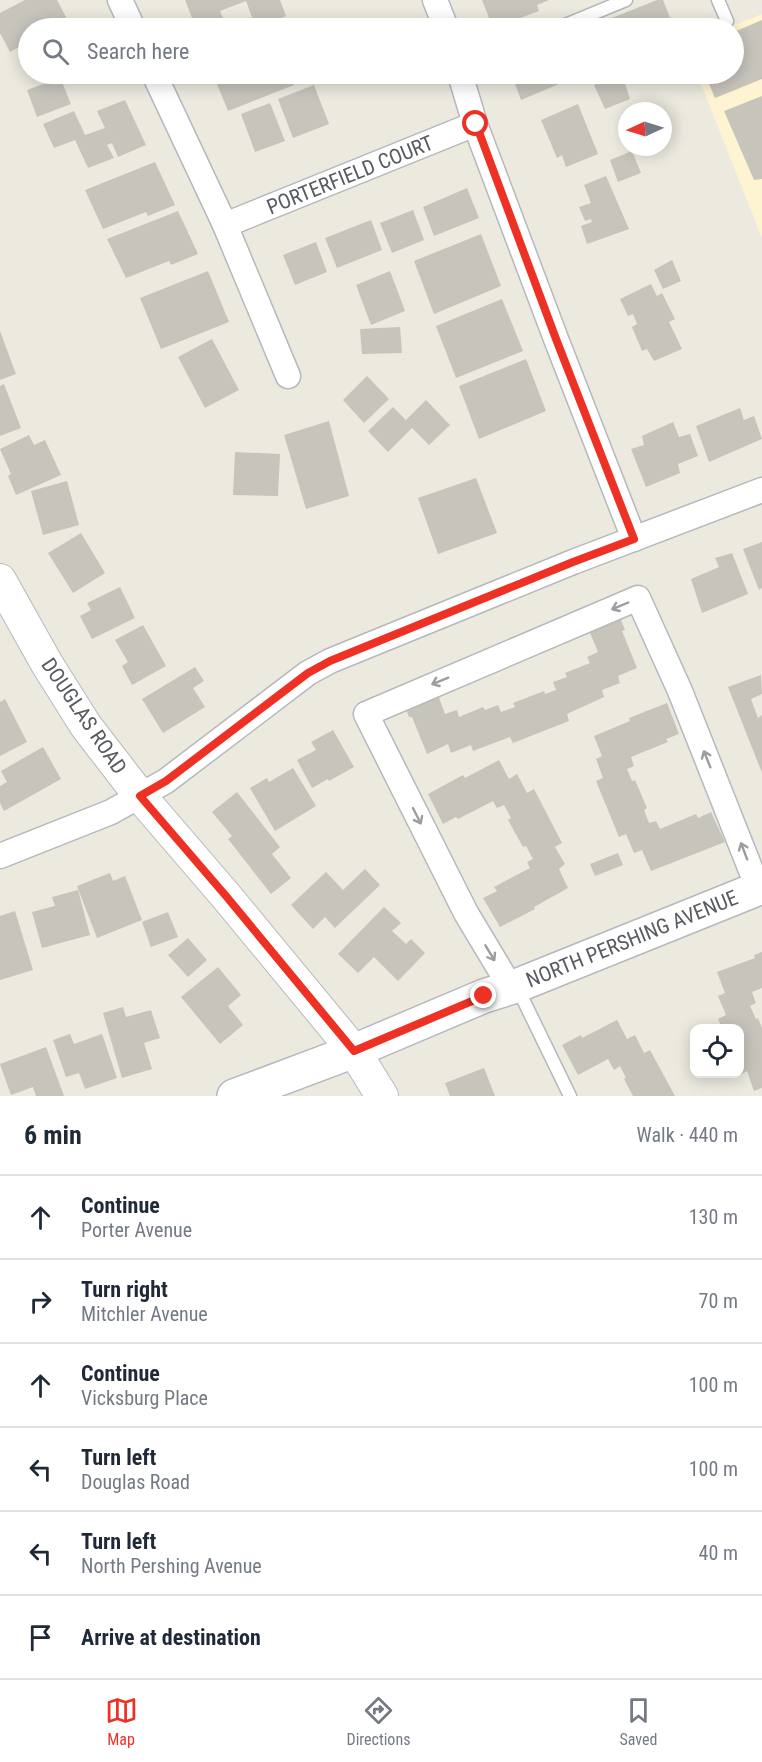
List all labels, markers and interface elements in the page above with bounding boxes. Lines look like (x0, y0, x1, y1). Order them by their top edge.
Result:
search box (18, 18, 744, 84)
icon: search (39, 35, 72, 68)
text: Search here (87, 39, 189, 64)
north arrow (618, 102, 672, 156)
route start (462, 110, 488, 136)
street label: PORTERFIELD COURT (263, 131, 437, 219)
one-way arrow (611, 601, 629, 612)
street label: DOUGLAS ROAD (36, 654, 132, 778)
one-way arrow (431, 676, 450, 687)
one-way arrow (701, 750, 712, 769)
one-way arrow (412, 806, 423, 824)
one-way arrow (737, 842, 748, 861)
street label: NORTH PERSHING AVENUE (523, 886, 741, 992)
one-way arrow (485, 944, 497, 961)
route end (470, 982, 496, 1008)
map controls (690, 1024, 744, 1078)
button: locate (690, 1024, 744, 1078)
text: 6 min (24, 1120, 82, 1150)
text: Walk · 440 m (637, 1123, 738, 1147)
text: Continue (81, 1193, 160, 1218)
icon: ahead (24, 1201, 57, 1234)
text: 130 m (689, 1205, 738, 1229)
text: Porter Avenue (81, 1218, 192, 1242)
text: Turn right (81, 1277, 168, 1302)
icon: right (24, 1285, 57, 1318)
text: 70 m (699, 1289, 738, 1313)
text: Mitchler Avenue (81, 1302, 208, 1326)
text: Continue (81, 1361, 160, 1386)
icon: ahead (24, 1369, 57, 1402)
text: 100 m (689, 1373, 738, 1397)
text: Vicksburg Place (81, 1386, 208, 1410)
text: Turn left (81, 1445, 156, 1470)
icon: left (24, 1453, 57, 1486)
text: 100 m (689, 1457, 738, 1481)
text: Douglas Road (81, 1470, 190, 1494)
text: Turn left (81, 1529, 156, 1554)
icon: left (24, 1537, 57, 1570)
text: 40 m (699, 1541, 738, 1565)
text: North Pershing Avenue (81, 1554, 262, 1578)
icon: arrive (24, 1621, 57, 1654)
text: Arrive at destination (81, 1625, 261, 1650)
tab: Map (105, 1694, 138, 1749)
tab: Directions (347, 1694, 410, 1749)
tab: Saved (619, 1694, 657, 1749)

